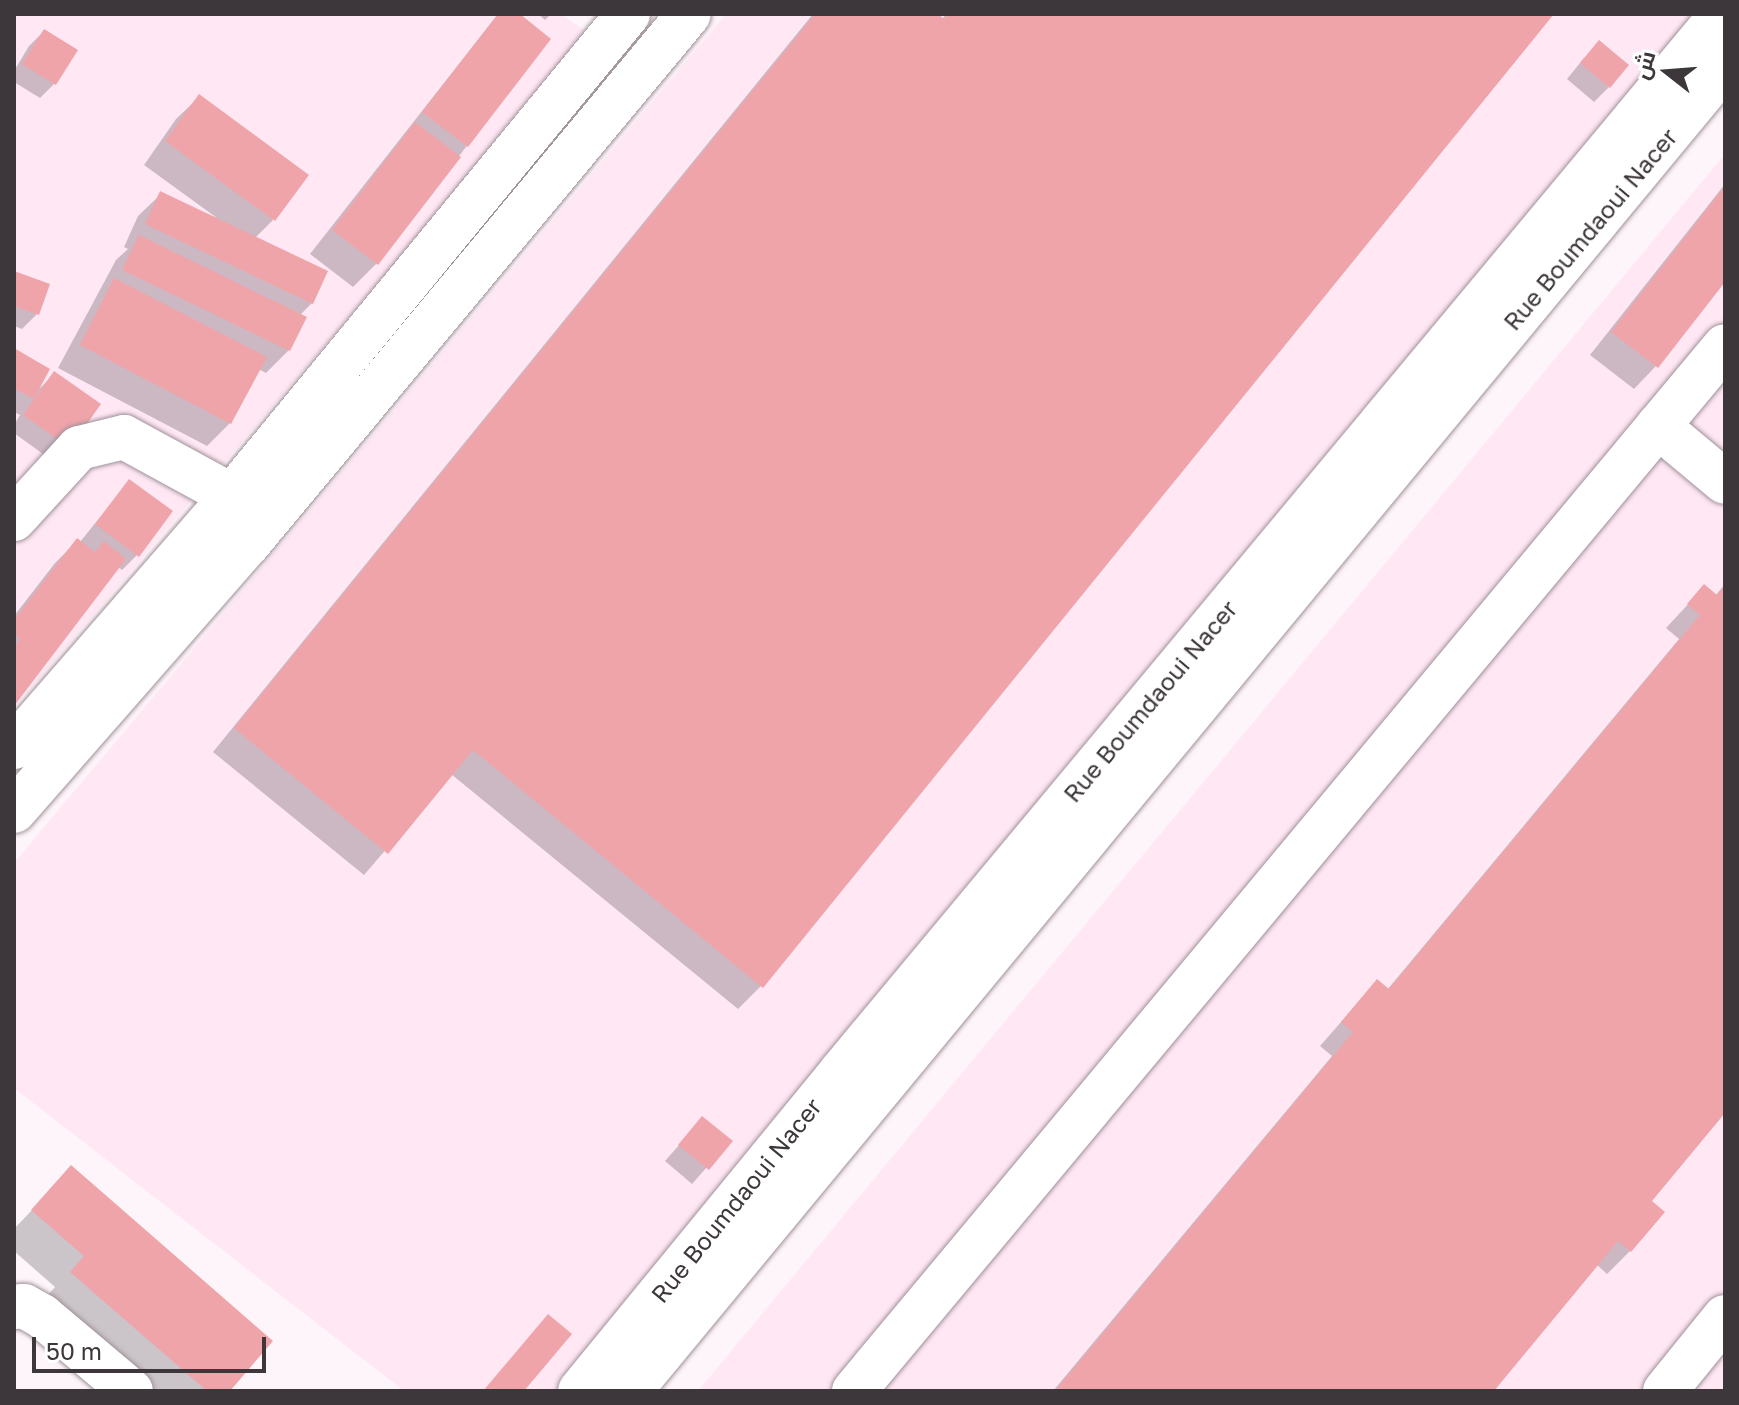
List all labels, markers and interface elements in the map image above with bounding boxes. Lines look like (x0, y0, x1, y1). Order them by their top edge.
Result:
north arrow (1627, 32, 1707, 112)
text: ش (1627, 47, 1661, 82)
street label: Rue Boumdaoui Nacer (1497, 122, 1683, 336)
street label: Rue Boumdaoui Nacer (1057, 594, 1243, 808)
street label: Rue Boumdaoui Nacer (645, 1092, 827, 1308)
scale bar (36, 1321, 270, 1371)
text: 50 m (46, 1336, 102, 1365)

